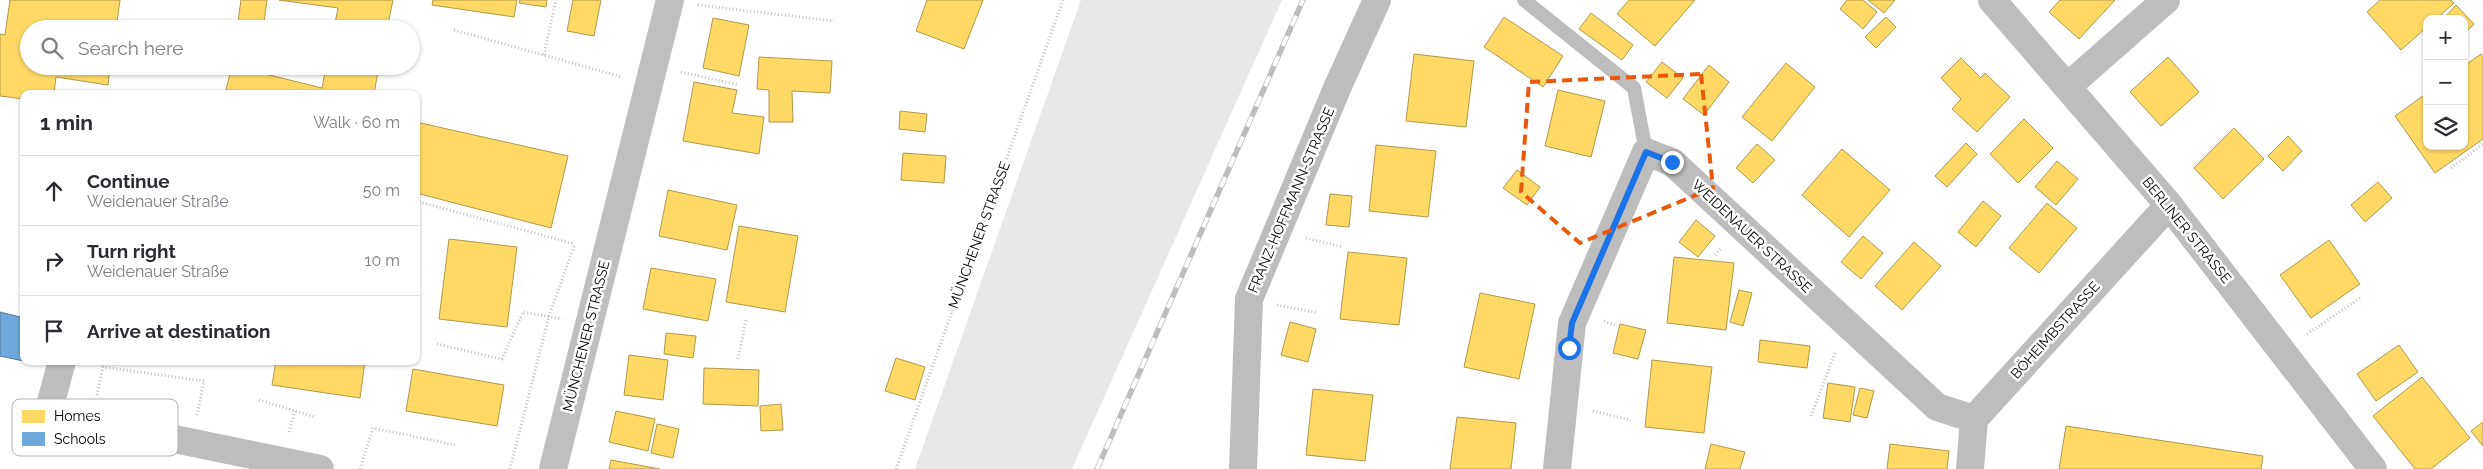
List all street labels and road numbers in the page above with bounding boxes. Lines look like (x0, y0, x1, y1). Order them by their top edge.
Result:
street label: FRANZ-HOFFMANN-STRASSE (1245, 105, 1337, 295)
street label: MÜNCHENER STRASSE (943, 159, 1013, 311)
street label: BERLINER STRASSE (2139, 174, 2235, 286)
street label: WEIDENAUER STRASSE (1689, 176, 1815, 296)
street label: MÜNCHENER STRASSE (558, 258, 613, 413)
street label: BÖHEIMBSTRASSE (2006, 277, 2103, 382)

